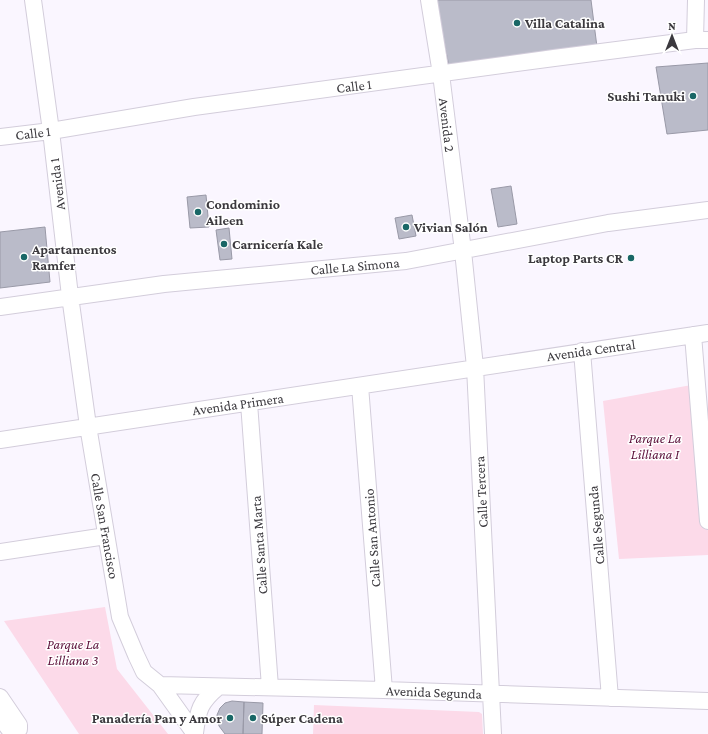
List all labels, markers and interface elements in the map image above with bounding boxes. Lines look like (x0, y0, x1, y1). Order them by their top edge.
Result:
place label: Villa Catalina (524, 15, 605, 31)
north arrow (652, 16, 692, 56)
marker: Villa Catalina (512, 18, 522, 28)
text: N (668, 20, 676, 32)
street label: Calle 1 (335, 76, 373, 96)
place label: Sushi Tanuki (607, 88, 685, 104)
marker: Sushi Tanuki (688, 91, 698, 101)
street label: Avenida 2 (436, 97, 458, 153)
street label: Calle 1 (14, 123, 52, 143)
street label: Avenida 1 (46, 157, 68, 211)
place label: Condominio Aileen (205, 196, 280, 228)
marker: Condominio Aileen (193, 207, 203, 217)
place label: Vivian Salón (413, 219, 488, 235)
marker: Vivian Salón (401, 222, 411, 232)
place label: Carnicería Kale (232, 236, 324, 252)
marker: Carnicería Kale (219, 239, 229, 249)
place label: Apartamentos Ramfer (31, 241, 117, 273)
place label: Laptop Parts CR (528, 250, 623, 266)
marker: Apartamentos Ramfer (19, 252, 29, 262)
marker: Laptop Parts CR (626, 253, 636, 263)
street label: Calle La Simona (310, 254, 401, 278)
street label: Avenida Central (546, 336, 637, 364)
street label: Avenida Primera (191, 390, 285, 418)
park label: Parque La Lilliana I (629, 430, 682, 462)
street label: Calle Tercera (471, 455, 491, 528)
street label: Calle San Francisco (88, 472, 122, 580)
street label: Calle Segunda (585, 484, 607, 565)
street label: Calle San Antonio (361, 488, 383, 588)
street label: Calle Santa Marta (248, 494, 270, 595)
park label: Parque La Lilliana 3 (47, 636, 100, 668)
street label: Avenida Segunda (386, 682, 483, 702)
place label: Panadería Pan y Amor (92, 710, 222, 726)
place label: Súper Cadena (261, 710, 343, 726)
marker: Panadería Pan y Amor (225, 713, 235, 723)
marker: Súper Cadena (248, 713, 258, 723)

